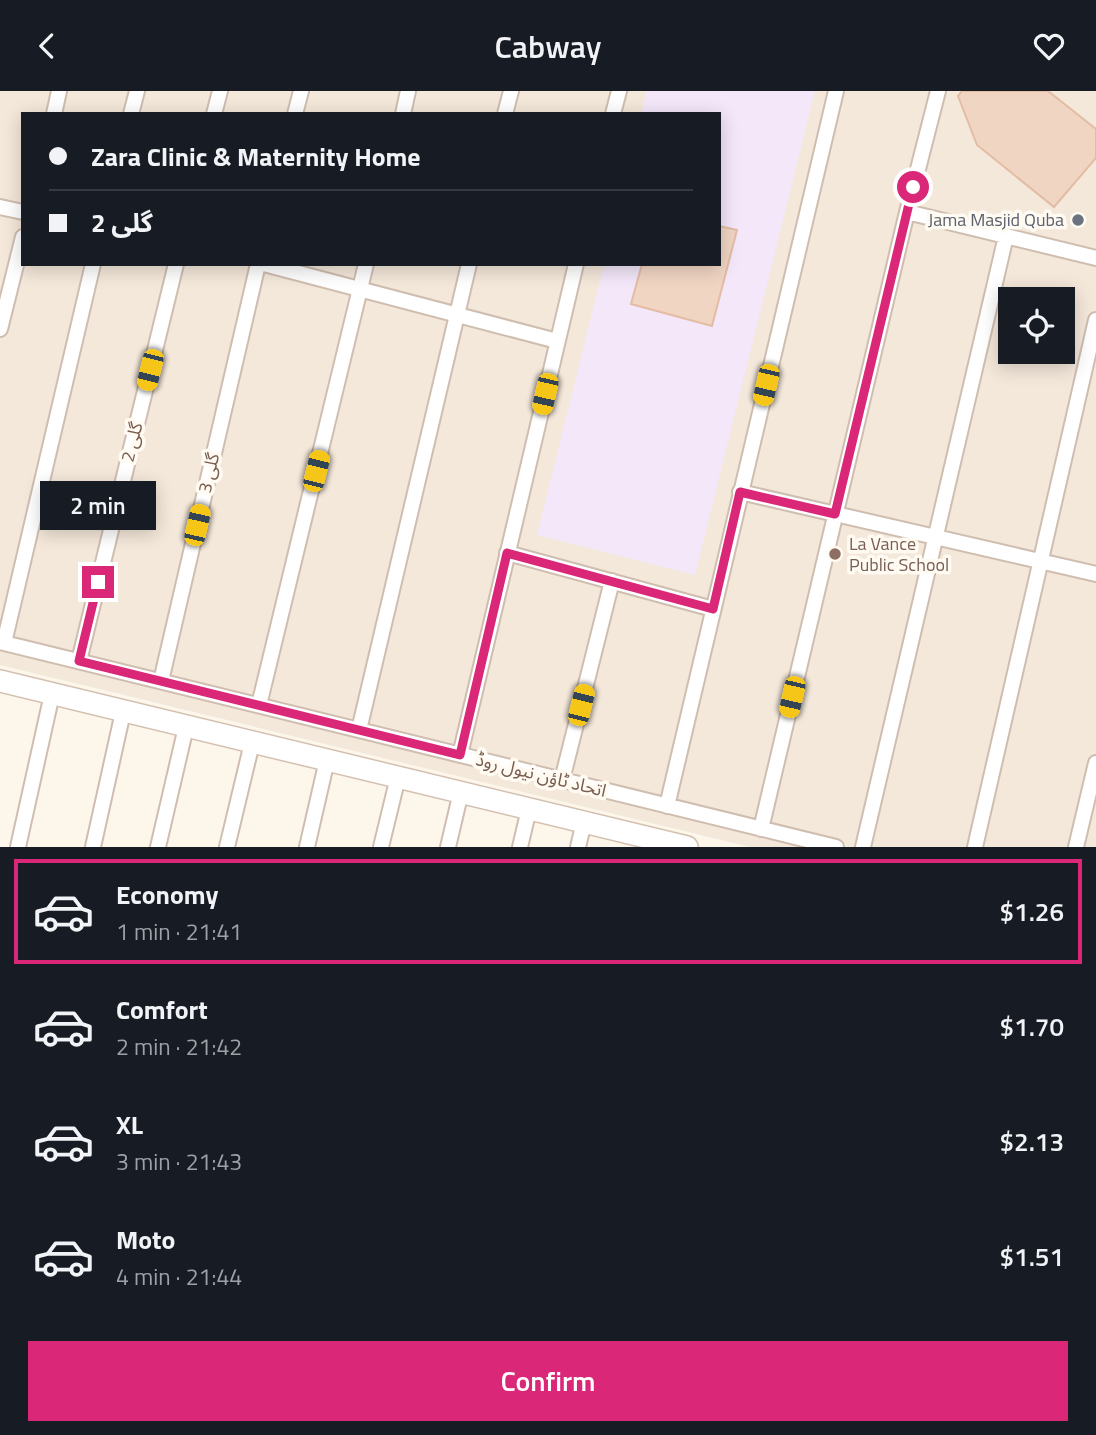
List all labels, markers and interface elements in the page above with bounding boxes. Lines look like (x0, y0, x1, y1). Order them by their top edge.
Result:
text: Cabway (494, 22, 602, 70)
icon: back (28, 27, 66, 65)
icon: heart (1030, 27, 1068, 65)
text: Zara Clinic & Maternity Home (91, 137, 421, 176)
route start (897, 171, 929, 203)
text: گلی 2 (91, 203, 153, 242)
place label: Jama Masjid Quba (928, 206, 1064, 233)
marker: Jama Masjid Quba (1070, 212, 1086, 228)
map controls (998, 287, 1075, 364)
button: locate (998, 287, 1075, 364)
car (135, 347, 166, 393)
car (752, 362, 781, 408)
car (531, 371, 560, 417)
street label: گلی 2 (114, 419, 150, 465)
car (301, 448, 332, 494)
street label: گلی 3 (191, 450, 226, 495)
callout: 2 min (40, 481, 156, 529)
text: 2 min (70, 488, 126, 523)
car (183, 502, 212, 548)
place label: La Vance Public School (849, 530, 949, 578)
marker: La Vance Public School (827, 546, 843, 562)
route end (82, 566, 114, 598)
car (778, 674, 807, 720)
car (566, 682, 597, 728)
street label: اتحاد ٹاؤن نیول روڈ (473, 745, 609, 804)
text: Economy (116, 875, 218, 914)
icon: car (32, 880, 95, 943)
text: $1.26 (1000, 892, 1064, 931)
text: 1 min · 21:41 (116, 914, 242, 949)
text: Comfort (116, 990, 208, 1029)
icon: car (32, 995, 95, 1058)
text: $1.70 (1000, 1007, 1064, 1046)
text: 2 min · 21:42 (116, 1029, 242, 1064)
text: XL (116, 1105, 143, 1144)
icon: car (32, 1110, 95, 1173)
text: $2.13 (1000, 1122, 1064, 1161)
text: 3 min · 21:43 (116, 1144, 242, 1179)
text: Moto (116, 1220, 175, 1259)
icon: car (32, 1225, 95, 1288)
text: $1.51 (1000, 1237, 1064, 1276)
text: 4 min · 21:44 (116, 1259, 242, 1294)
button: Confirm (28, 1341, 1068, 1421)

